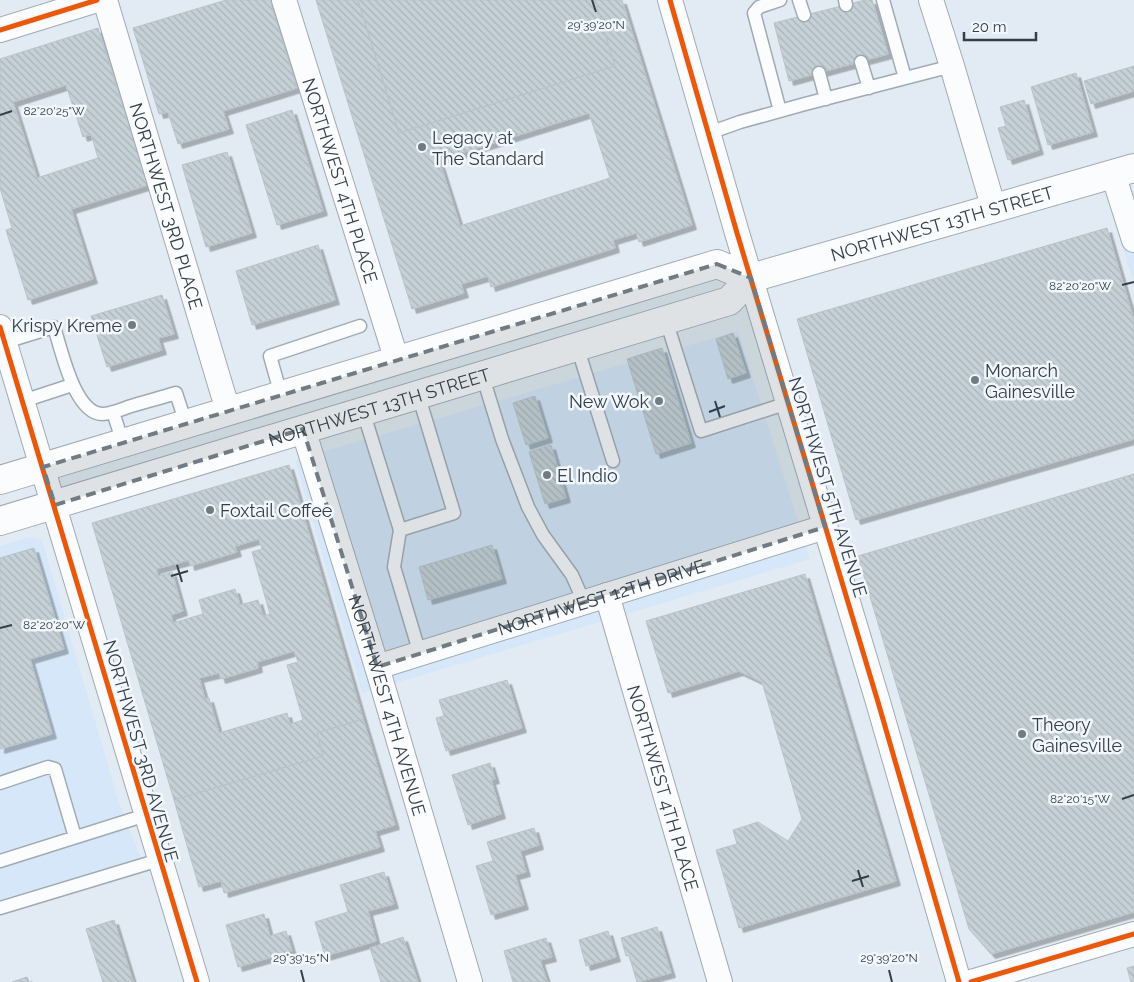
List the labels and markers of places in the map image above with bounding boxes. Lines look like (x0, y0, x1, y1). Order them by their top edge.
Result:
place label: Legacy at The Standard (432, 127, 544, 169)
marker: Legacy at The Standard (416, 141, 428, 153)
place label: Krispy Kreme (12, 315, 122, 336)
marker: Krispy Kreme (126, 319, 138, 331)
place label: Monarch Gainesville (985, 360, 1075, 402)
marker: Monarch Gainesville (969, 374, 981, 386)
place label: New Wok (569, 391, 649, 412)
marker: New Wok (653, 395, 665, 407)
place label: El Indio (557, 465, 618, 486)
marker: El Indio (541, 469, 553, 481)
place label: Foxtail Coffee (220, 500, 333, 521)
marker: Foxtail Coffee (204, 504, 216, 516)
place label: Theory Gainesville (1032, 714, 1122, 756)
marker: Theory Gainesville (1016, 728, 1028, 740)

